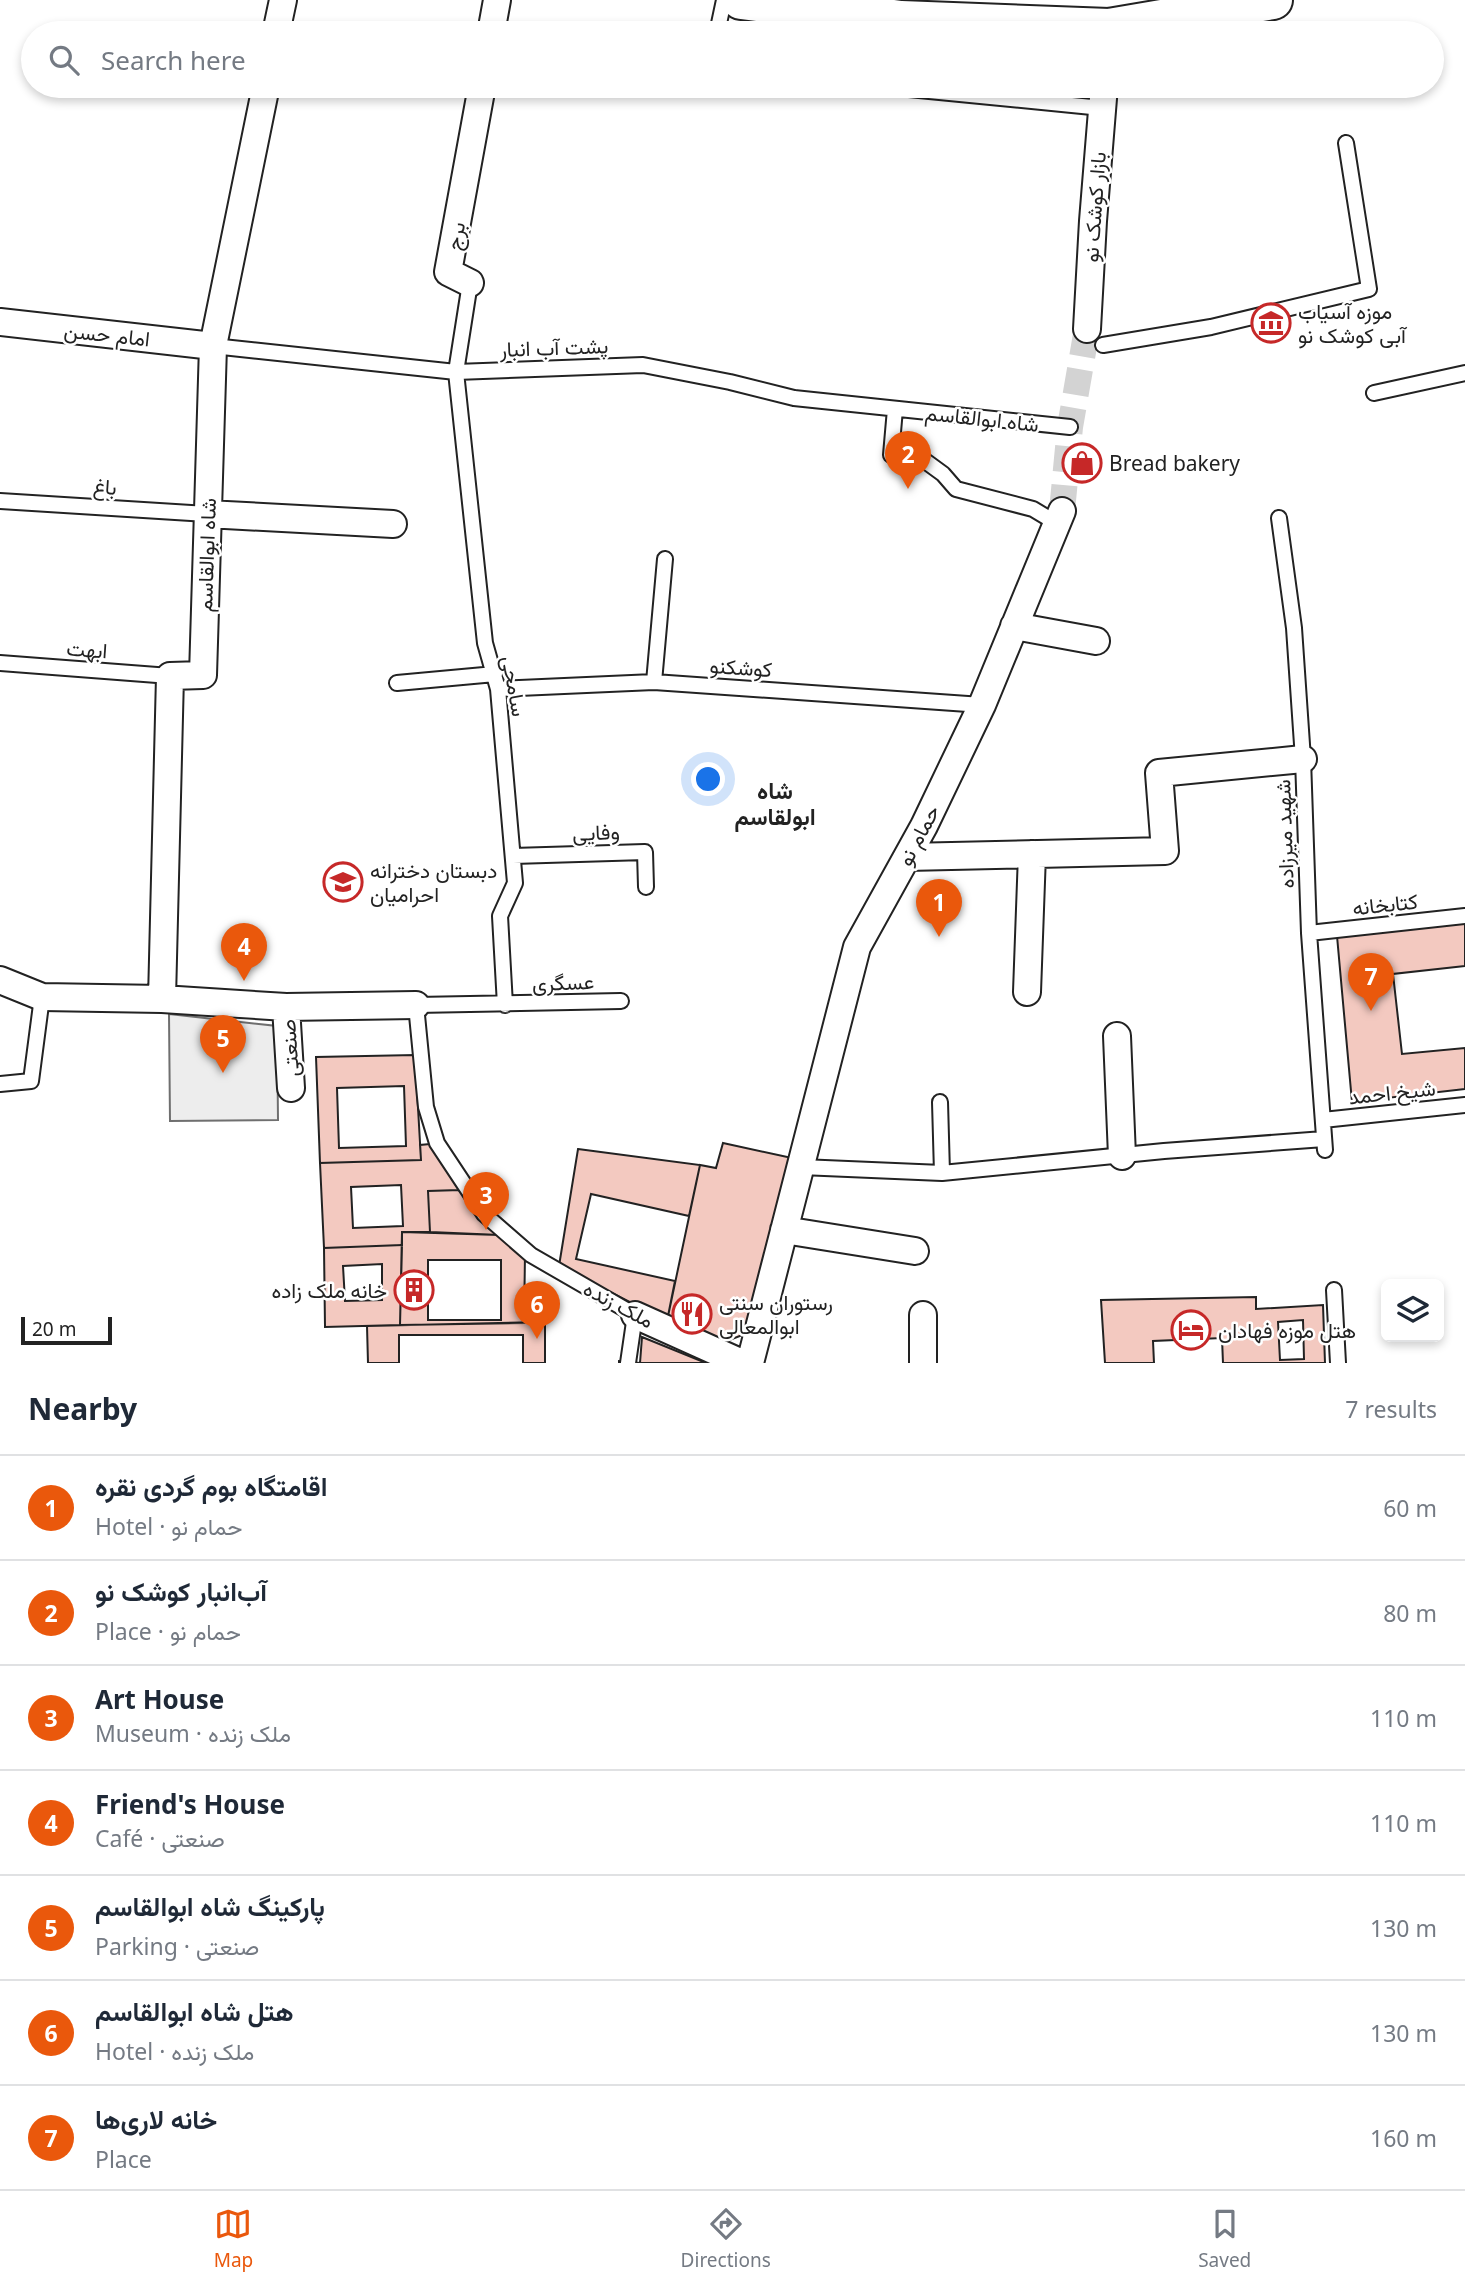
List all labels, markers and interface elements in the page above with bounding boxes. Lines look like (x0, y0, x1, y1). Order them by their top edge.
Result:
search box (21, 21, 1444, 98)
icon: search (45, 41, 83, 79)
text: Search here (101, 42, 246, 78)
street label: بازار کوشک نو (1076, 151, 1112, 263)
street label: برج (439, 220, 472, 253)
place label: موزه آسیاب آبی کوشک نو (1298, 297, 1408, 349)
museum icon: موزه آسیاب آبی کوشک نو (1250, 302, 1292, 344)
street label: امام حسن (62, 316, 151, 353)
street label: پشت آب انبار (498, 331, 609, 364)
street label: شاه ابوالقاسم (924, 398, 1040, 439)
pin: 2 (885, 431, 931, 489)
shop icon: Bread bakery (1061, 442, 1103, 484)
place label: Bread bakery (1109, 449, 1240, 477)
street label: باغ (92, 471, 118, 502)
street label: شاه ابوالقاسم (190, 497, 223, 613)
street label: ابهت (66, 634, 108, 664)
street label: کوشکنو (709, 651, 773, 683)
street label: سامحی (496, 653, 534, 719)
your location (691, 762, 725, 796)
district label: شاه ابولقاسم (734, 774, 816, 832)
street label: شهید میرزاده (1268, 779, 1300, 889)
street label: حمام نو (890, 800, 946, 871)
street label: وفایی (572, 817, 620, 847)
place label: دبستان دخترانه احرامیان (370, 856, 497, 908)
school or university icon: دبستان دخترانه احرامیان (322, 861, 364, 903)
pin: 1 (916, 879, 962, 937)
street label: کتابخانه (1351, 887, 1419, 921)
pin: 4 (221, 923, 267, 981)
pin: 7 (1348, 953, 1394, 1011)
street label: عسگری (531, 967, 595, 997)
pin: 5 (200, 1015, 246, 1073)
street label: صنعتی (273, 1018, 305, 1078)
street label: شیخ احمد (1347, 1074, 1437, 1111)
pin: 3 (463, 1172, 509, 1230)
building icon: خانه ملک زاده (393, 1269, 435, 1311)
street label: ملک زنده (579, 1274, 659, 1334)
place label: خانه ملک زاده (272, 1276, 387, 1304)
map controls (1381, 1279, 1444, 1342)
button: layers (1381, 1279, 1444, 1342)
pin: 6 (514, 1281, 560, 1339)
place label: رستوران سنتی ابوالمعالی (719, 1288, 833, 1340)
restaurant icon: رستوران سنتی ابوالمعالی (671, 1293, 713, 1335)
hotel icon: هتل موزه فهادان (1170, 1309, 1212, 1351)
scale bar (21, 1314, 112, 1346)
text: 20 m (32, 1316, 76, 1342)
place label: هتل موزه فهادان (1218, 1316, 1356, 1344)
text: Nearby (28, 1388, 137, 1429)
text: 7 results (1345, 1393, 1437, 1425)
text: اقامتگاه بوم گردی نقره (95, 1468, 327, 1504)
text: 1 (44, 1492, 58, 1524)
text: 60 m (1383, 1492, 1437, 1524)
text: Hotel · حمام نو (95, 1510, 242, 1542)
text: آب‌انبار کوشک نو (95, 1573, 267, 1609)
text: 2 (44, 1597, 58, 1629)
text: 80 m (1383, 1597, 1437, 1629)
text: Place · حمام نو (95, 1615, 241, 1647)
text: Art House (95, 1681, 224, 1717)
text: 3 (44, 1702, 58, 1734)
text: 110 m (1370, 1702, 1437, 1734)
text: Museum · ملک زنده (95, 1717, 291, 1749)
text: Friend's House (95, 1786, 285, 1822)
text: 4 (44, 1807, 58, 1839)
text: 110 m (1370, 1807, 1437, 1839)
text: Café · صنعتی (95, 1822, 225, 1854)
text: پارکینگ شاه ابوالقاسم (95, 1888, 325, 1924)
text: 5 (44, 1912, 58, 1944)
text: 130 m (1370, 1912, 1437, 1944)
text: Parking · صنعتی (95, 1930, 259, 1962)
text: هتل شاه ابوالقاسم (95, 1993, 294, 2029)
text: 6 (44, 2017, 58, 2049)
text: 130 m (1370, 2017, 1437, 2049)
text: Hotel · ملک زنده (95, 2035, 254, 2067)
text: خانه لاری‌ها (95, 2101, 217, 2137)
text: 7 (44, 2122, 58, 2154)
text: 160 m (1370, 2122, 1437, 2154)
text: Place (95, 2143, 152, 2175)
tab: Map (214, 2205, 253, 2273)
tab: Directions (681, 2205, 771, 2273)
tab: Saved (1198, 2205, 1251, 2273)

